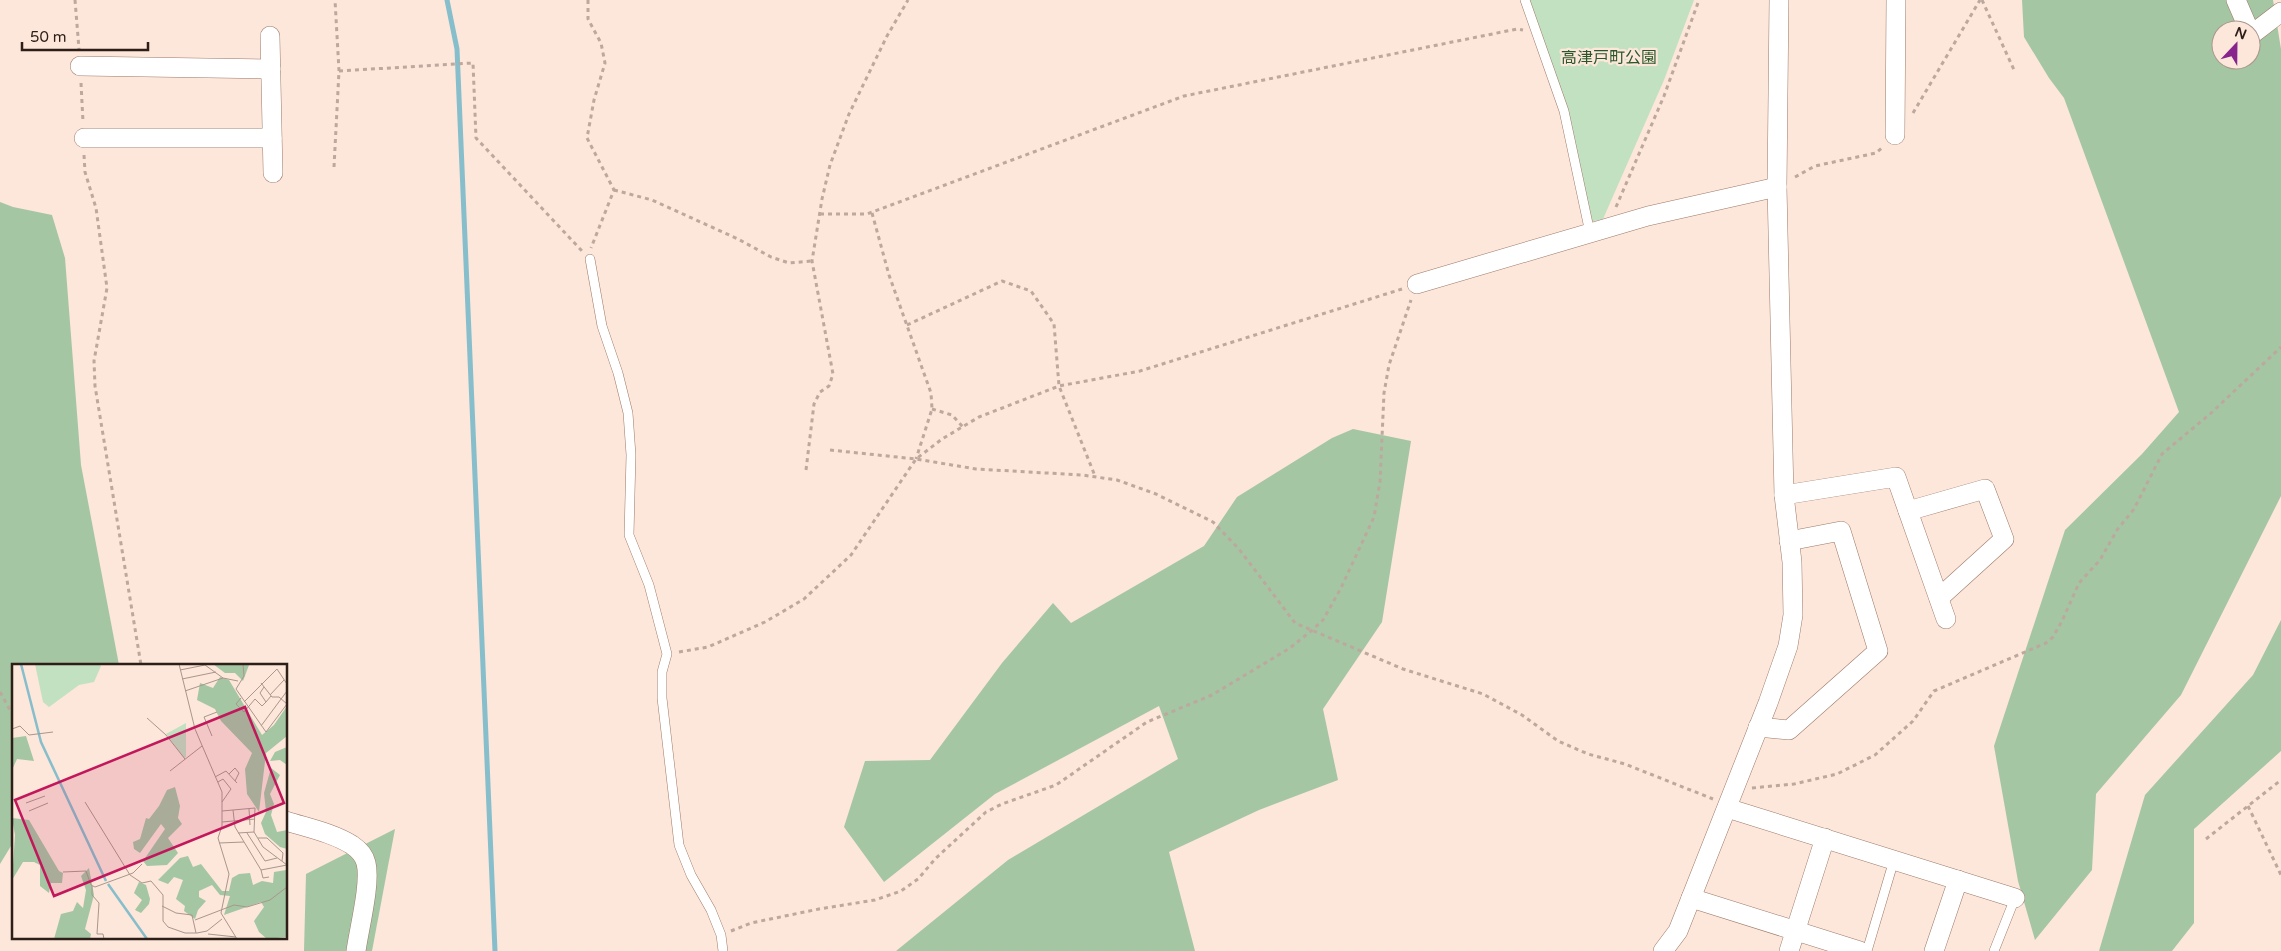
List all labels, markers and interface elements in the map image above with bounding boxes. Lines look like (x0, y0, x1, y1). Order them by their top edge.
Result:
scale bar (22, 20, 149, 52)
north arrow (2211, 20, 2261, 70)
text: N (2232, 23, 2249, 43)
text: 50 m (30, 28, 67, 46)
park label: 高津戸町公園 (1561, 48, 1657, 68)
inset map (12, 664, 288, 938)

